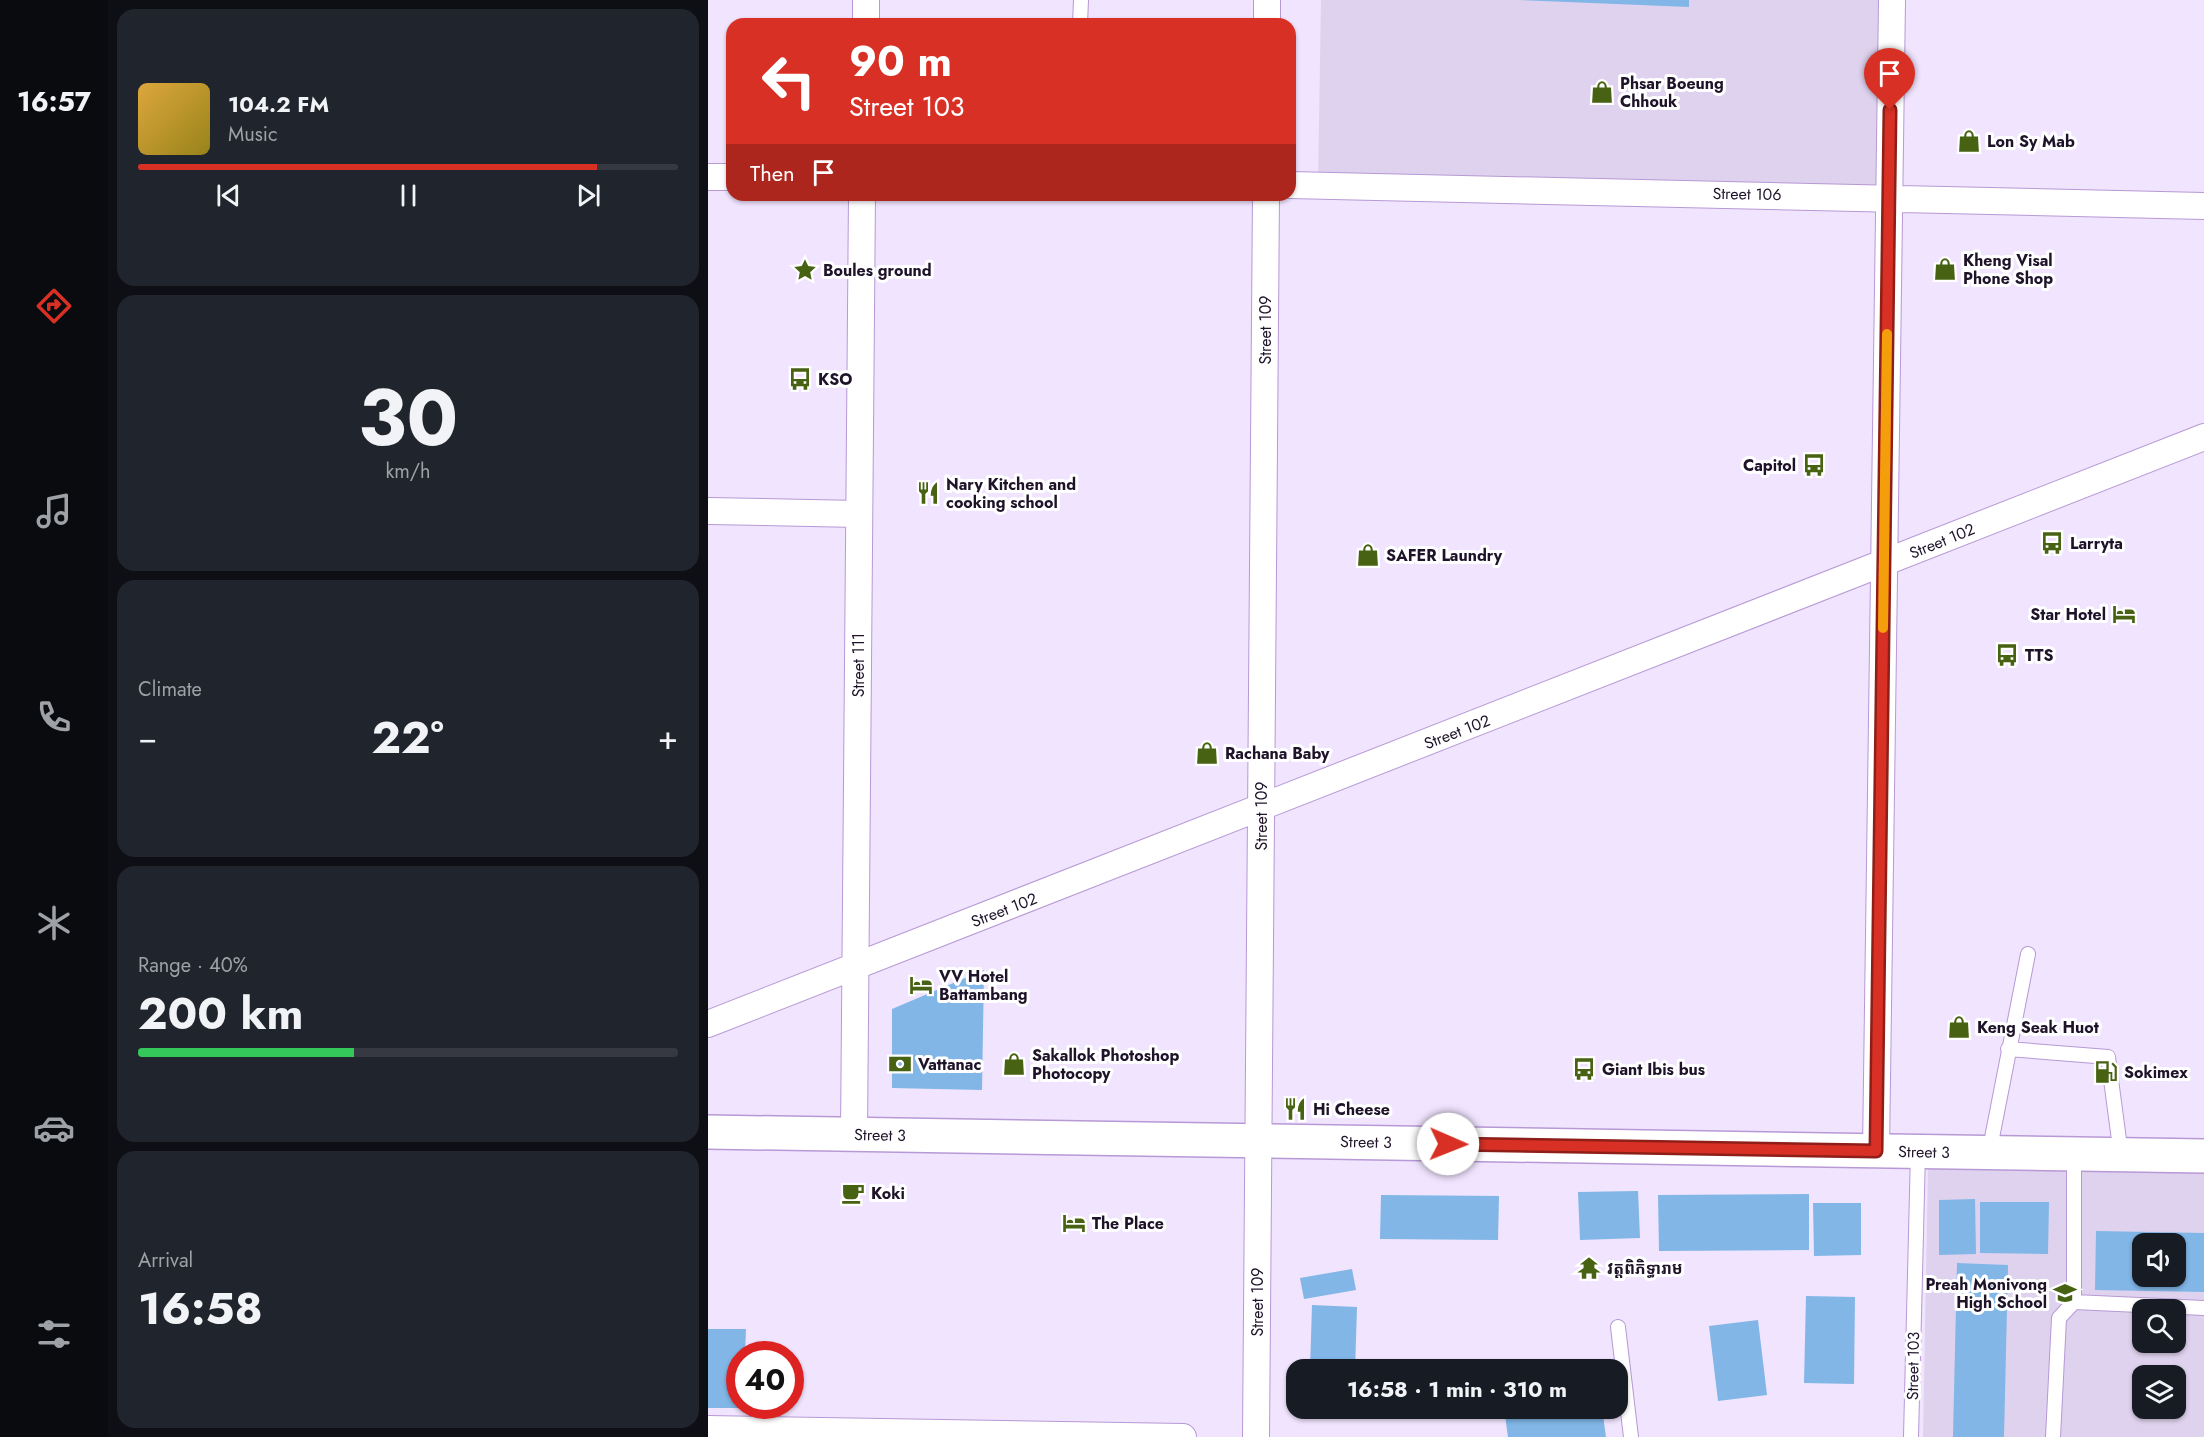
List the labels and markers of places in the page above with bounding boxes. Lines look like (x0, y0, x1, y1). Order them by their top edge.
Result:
pin (1864, 48, 1915, 110)
place label: Phsar Boeung Chhouk (1620, 72, 1724, 113)
shop icon: Phsar Boeung Chhouk (1589, 79, 1615, 105)
shop icon: Lon Sy Mab (1956, 128, 1982, 154)
place label: Lon Sy Mab (1987, 130, 2075, 153)
place label: Kheng Visal Phone Shop (1963, 249, 2053, 290)
shop icon: Kheng Visal Phone Shop (1932, 256, 1958, 282)
place icon: Boules ground (792, 257, 818, 283)
place label: Boules ground (823, 259, 932, 282)
bus stop icon: KSO (787, 366, 813, 392)
place label: KSO (818, 368, 852, 391)
bus stop icon: Capitol (1801, 452, 1827, 478)
place label: Capitol (1743, 454, 1796, 477)
place label: Nary Kitchen and cooking school (946, 473, 1076, 514)
restaurant icon: Nary Kitchen and cooking school (915, 480, 941, 506)
bus stop icon: Larryta (2039, 530, 2065, 556)
place label: Larryta (2070, 532, 2123, 555)
shop icon: SAFER Laundry (1355, 542, 1381, 568)
place label: SAFER Laundry (1386, 544, 1503, 567)
hotel icon: Star Hotel (2111, 601, 2137, 627)
place label: Star Hotel (2030, 603, 2106, 626)
bus stop icon: TTS (1994, 642, 2020, 668)
place label: TTS (2025, 644, 2053, 667)
shop icon: Rachana Baby (1194, 740, 1220, 766)
place label: Rachana Baby (1225, 742, 1330, 765)
place label: VV Hotel Battambang (938, 965, 1028, 1006)
hotel icon: VV Hotel Battambang (908, 972, 934, 998)
shop icon: Keng Seak Huot (1946, 1014, 1972, 1040)
place label: Keng Seak Huot (1977, 1016, 2100, 1039)
place label: Sakallok Photoshop Photocopy (1032, 1044, 1179, 1085)
bank icon: Vattanac (887, 1051, 913, 1077)
shop icon: Sakallok Photoshop Photocopy (1001, 1051, 1027, 1077)
place label: Vattanac (917, 1053, 981, 1076)
bus stop icon: Giant Ibis bus (1571, 1056, 1597, 1082)
place label: Giant Ibis bus (1602, 1058, 1705, 1081)
fuel station icon: Sokimex (2093, 1059, 2119, 1085)
place label: Sokimex (2124, 1061, 2188, 1084)
restaurant icon: Hi Cheese (1282, 1096, 1308, 1122)
place label: Hi Cheese (1313, 1098, 1390, 1121)
cafe icon: Koki (840, 1180, 866, 1206)
place label: Koki (871, 1182, 905, 1205)
hotel icon: The Place (1061, 1210, 1087, 1236)
place label: The Place (1092, 1212, 1164, 1235)
temple icon: វត្តពិភិទ្ធារាម (1576, 1255, 1602, 1281)
place label: វត្តពិភិទ្ធារាម (1607, 1257, 1683, 1280)
place label: Preah Monivong High School (1925, 1273, 2047, 1314)
school or university icon: Preah Monivong High School (2052, 1280, 2078, 1306)

